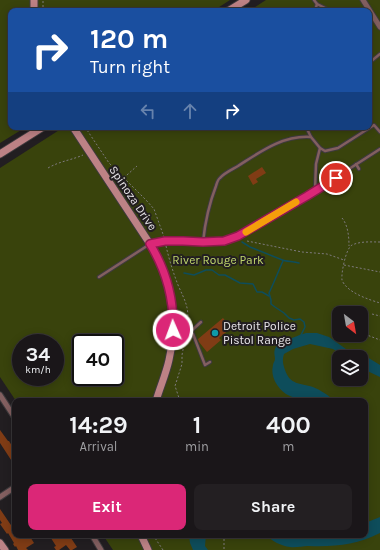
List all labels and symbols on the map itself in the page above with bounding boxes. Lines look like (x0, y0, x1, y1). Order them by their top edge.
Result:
pin (319, 161, 353, 195)
street label: Spinoza Drive (106, 163, 160, 233)
park label: River Rouge Park (172, 253, 264, 267)
north arrow (332, 306, 368, 342)
position arrow (152, 309, 194, 351)
place label: Detroit Police Pistol Range (223, 319, 296, 347)
marker: Detroit Police Pistol Range (210, 328, 220, 338)
speed limit sign: 40 (72, 334, 124, 386)

